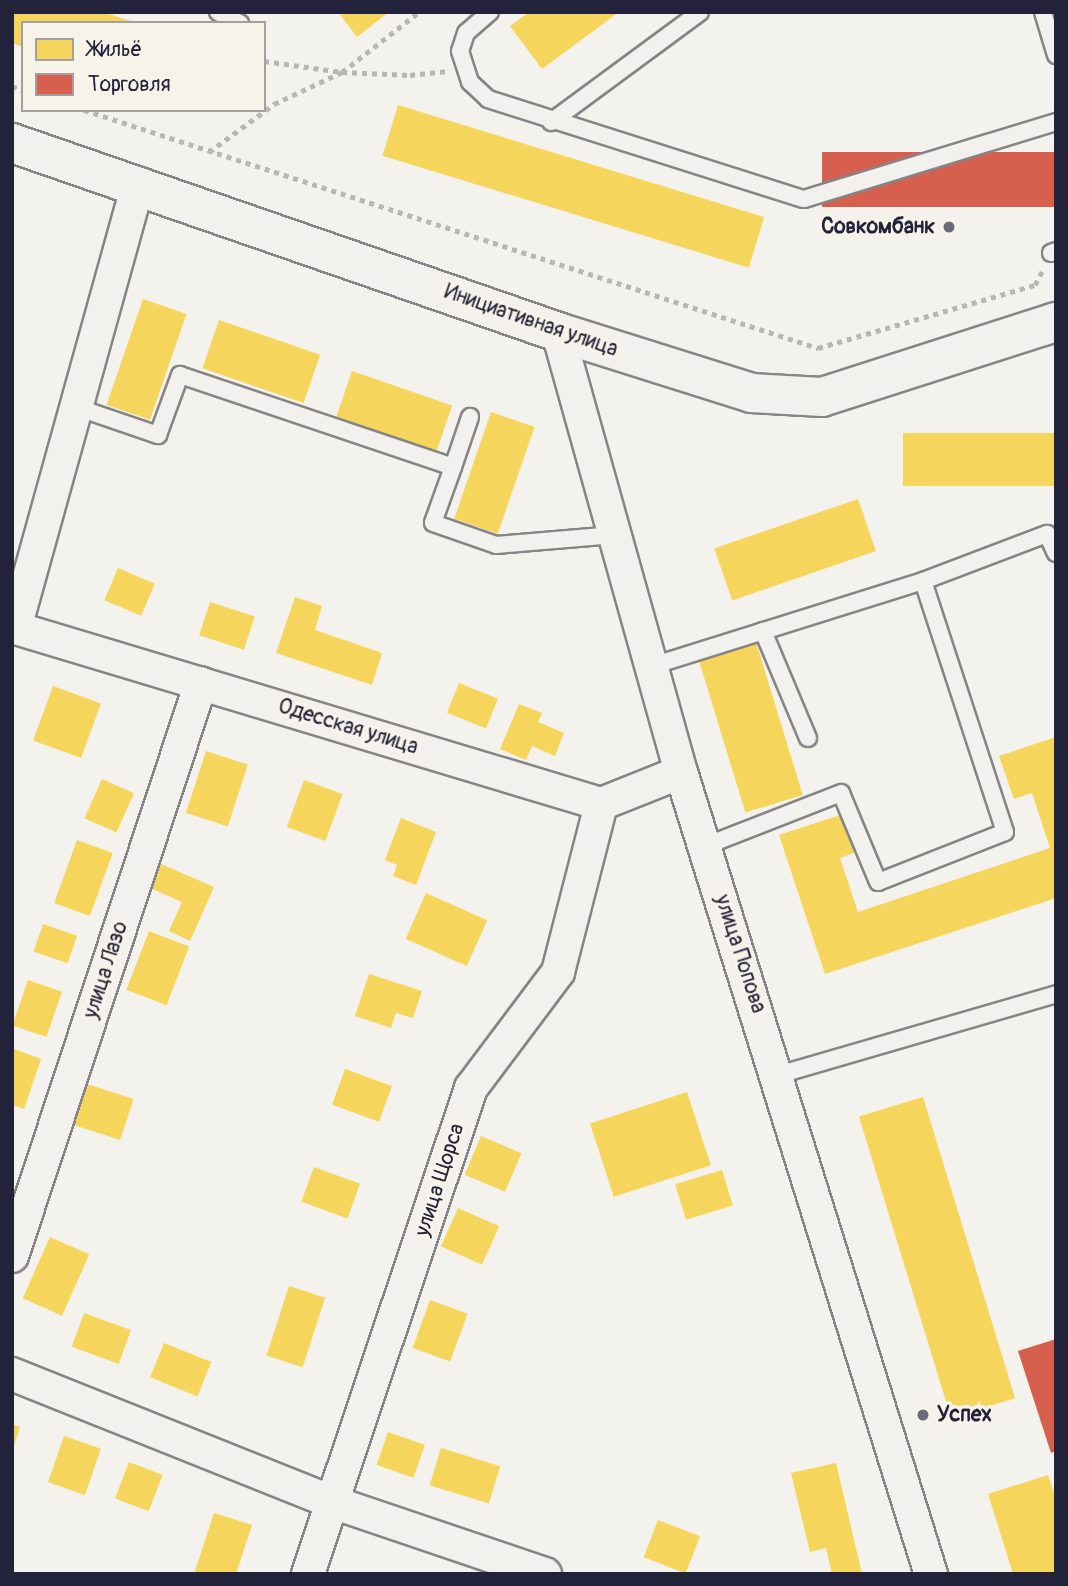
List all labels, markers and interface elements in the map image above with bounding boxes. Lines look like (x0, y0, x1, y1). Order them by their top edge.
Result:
legend (21, 21, 266, 112)
text: Жильё (88, 36, 142, 63)
text: Торговля (88, 71, 171, 98)
place label: Совкомбанк (821, 214, 935, 240)
marker: Совкомбанк (941, 219, 957, 235)
street label: Инициативная улица (441, 279, 621, 363)
street label: Одесская улица (275, 694, 421, 760)
street label: улица Попова (709, 892, 771, 1016)
street label: улица Лазо (78, 918, 134, 1022)
street label: улица Щорса (410, 1120, 470, 1240)
place label: Успех (937, 1402, 992, 1428)
marker: Успех (915, 1407, 931, 1423)

